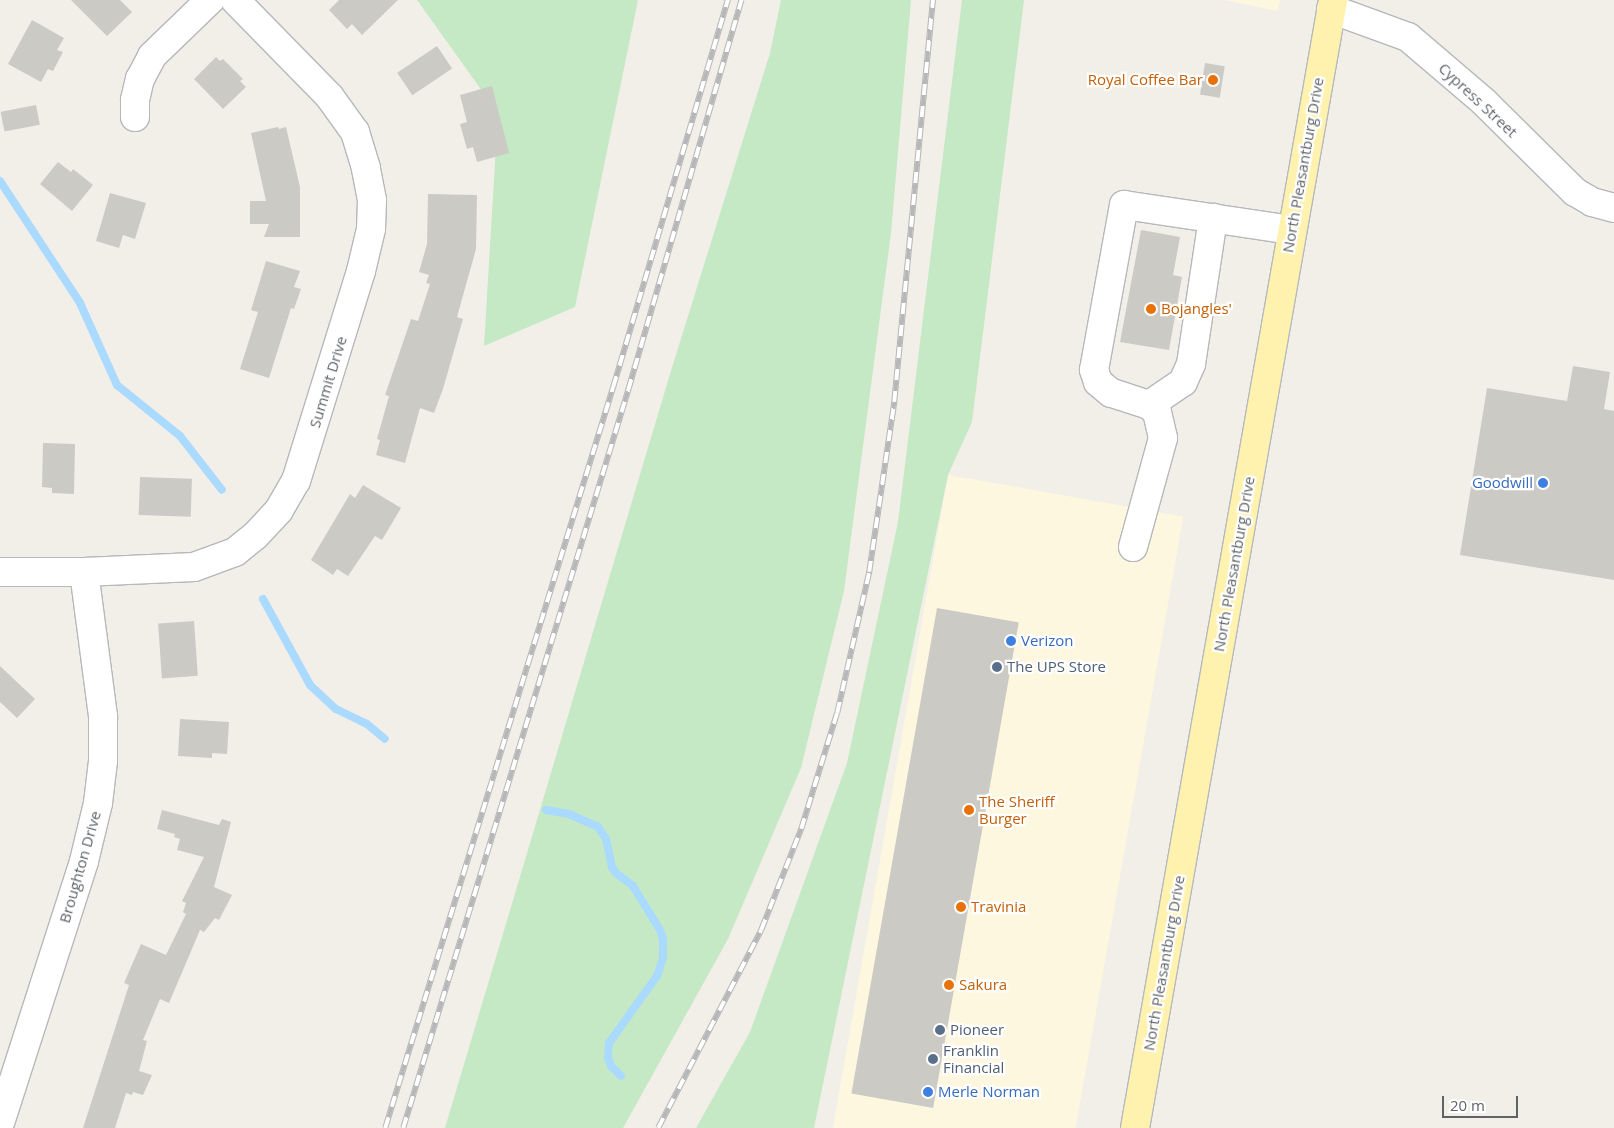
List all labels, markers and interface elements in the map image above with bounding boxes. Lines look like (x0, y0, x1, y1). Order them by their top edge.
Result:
street label: Cypress Street (1435, 59, 1521, 141)
place label: Royal Coffee Bar (1088, 71, 1203, 89)
marker: Royal Coffee Bar (1207, 74, 1219, 86)
street label: North Pleasantburg Drive (1279, 76, 1327, 254)
place label: Bojangles' (1161, 300, 1232, 318)
marker: Bojangles' (1145, 303, 1157, 315)
street label: Summit Drive (306, 334, 350, 430)
place label: Goodwill (1472, 474, 1533, 492)
street label: North Pleasantburg Drive (1210, 475, 1258, 653)
marker: Goodwill (1537, 477, 1549, 489)
place label: Verizon (1021, 632, 1074, 650)
marker: Verizon (1005, 635, 1017, 647)
place label: The UPS Store (1007, 658, 1106, 676)
marker: The UPS Store (991, 661, 1003, 673)
place label: The Sheriff Burger (979, 792, 1055, 827)
marker: The Sheriff Burger (963, 804, 975, 816)
street label: Broughton Drive (55, 809, 105, 925)
street label: North Pleasantburg Drive (1140, 874, 1188, 1052)
place label: Travinia (971, 898, 1026, 916)
marker: Travinia (955, 901, 967, 913)
place label: Sakura (959, 976, 1007, 994)
marker: Sakura (943, 979, 955, 991)
place label: Pioneer (950, 1021, 1004, 1039)
marker: Pioneer (934, 1024, 946, 1036)
place label: Franklin Financial (943, 1041, 1004, 1076)
marker: Franklin Financial (927, 1053, 939, 1065)
place label: Merle Norman (938, 1083, 1040, 1101)
marker: Merle Norman (922, 1086, 934, 1098)
scale bar (1444, 1086, 1520, 1118)
text: 20 m (1450, 1095, 1485, 1115)

